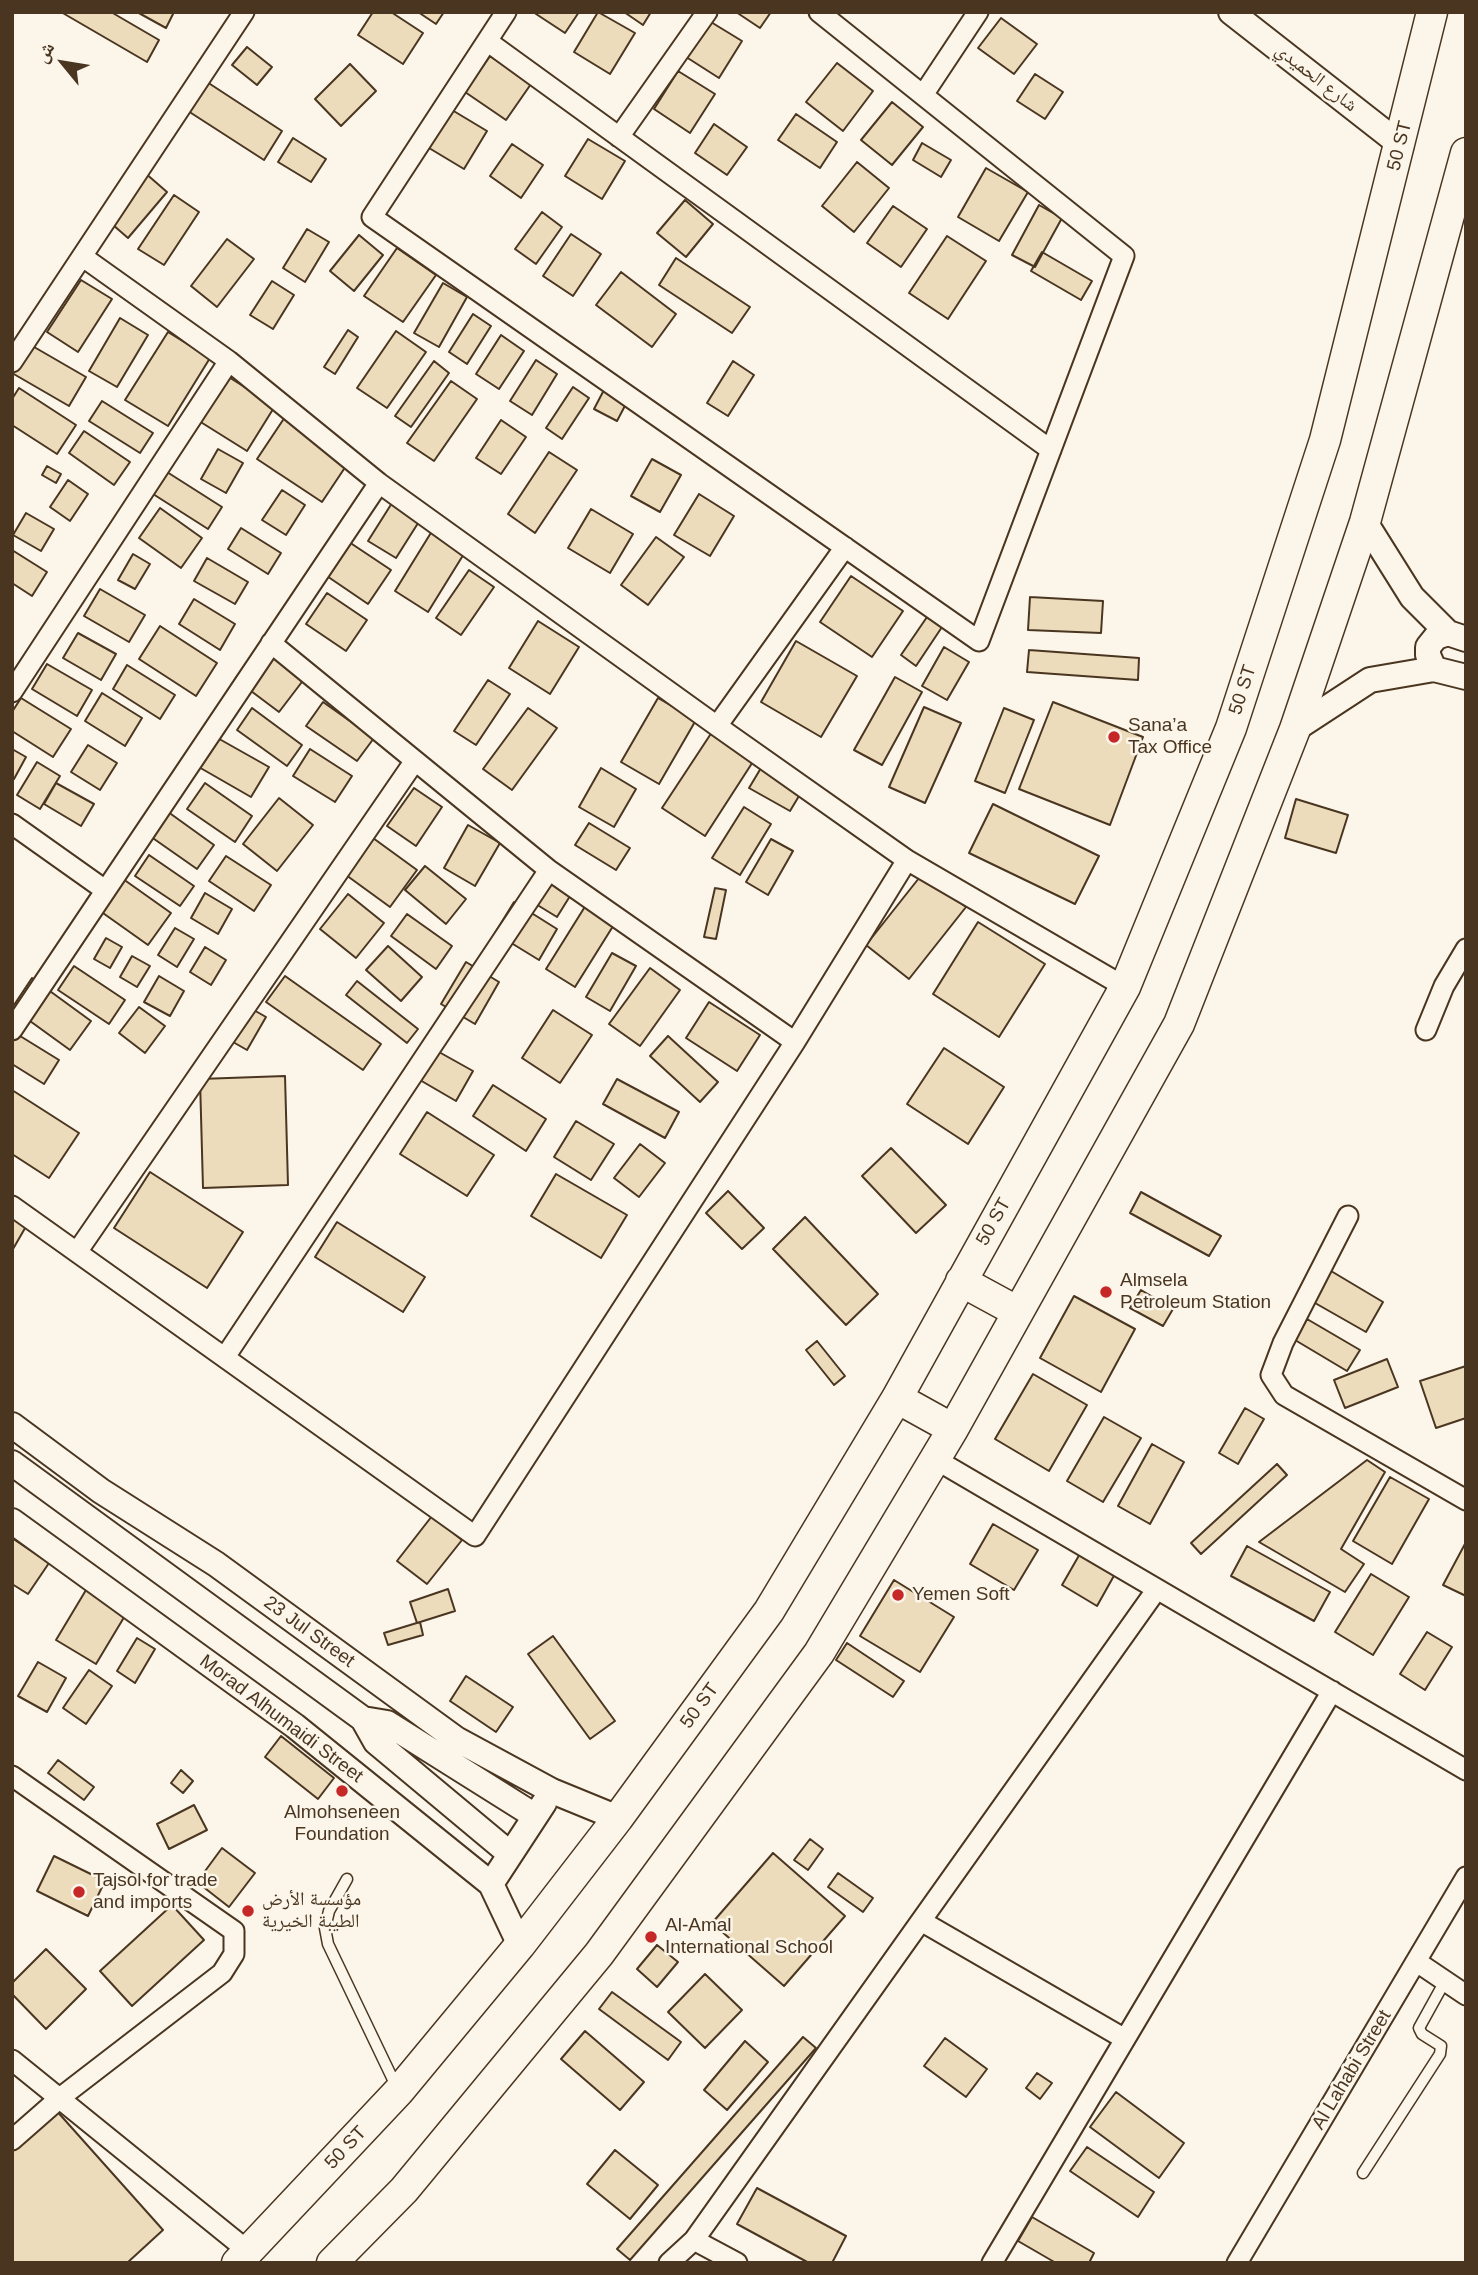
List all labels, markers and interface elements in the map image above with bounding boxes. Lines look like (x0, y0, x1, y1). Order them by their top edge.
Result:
north arrow (28, 28, 98, 98)
text: ش (30, 38, 59, 66)
street label: شارع الحميدي (1270, 39, 1362, 117)
street label: 50 ST (1383, 119, 1417, 173)
street label: 50 ST (1224, 662, 1262, 718)
place label: Sana’a Tax Office (1128, 715, 1212, 759)
marker: Sana’a Tax Office (1106, 729, 1122, 745)
street label: 50 ST (972, 1194, 1016, 1250)
place label: Almsela Petroleum Station (1120, 1270, 1271, 1314)
marker: Almsela Petroleum Station (1098, 1284, 1114, 1300)
place label: Yemen Soft (912, 1584, 1010, 1606)
marker: Yemen Soft (890, 1587, 906, 1603)
street label: 23 Jul Street (259, 1591, 359, 1673)
street label: Morad Alhumaidi Street (195, 1650, 367, 1788)
street label: 50 ST (676, 1679, 724, 1733)
marker: Almohseneen Foundation (334, 1783, 350, 1799)
place label: Almohseneen Foundation (284, 1802, 400, 1846)
place label: Tajsol for trade and imports (93, 1870, 218, 1914)
marker: Tajsol for trade and imports (71, 1884, 87, 1900)
place label: مؤسسة الأرض الطيبة الخيرية (262, 1889, 361, 1933)
marker: مؤسسة الأرض الطيبة الخيرية (240, 1903, 256, 1919)
place label: Al-Amal International School (665, 1915, 833, 1959)
marker: Al-Amal International School (643, 1929, 659, 1945)
street label: Al Lahabi Street (1307, 2006, 1397, 2134)
street label: 50 ST (320, 2122, 372, 2174)

